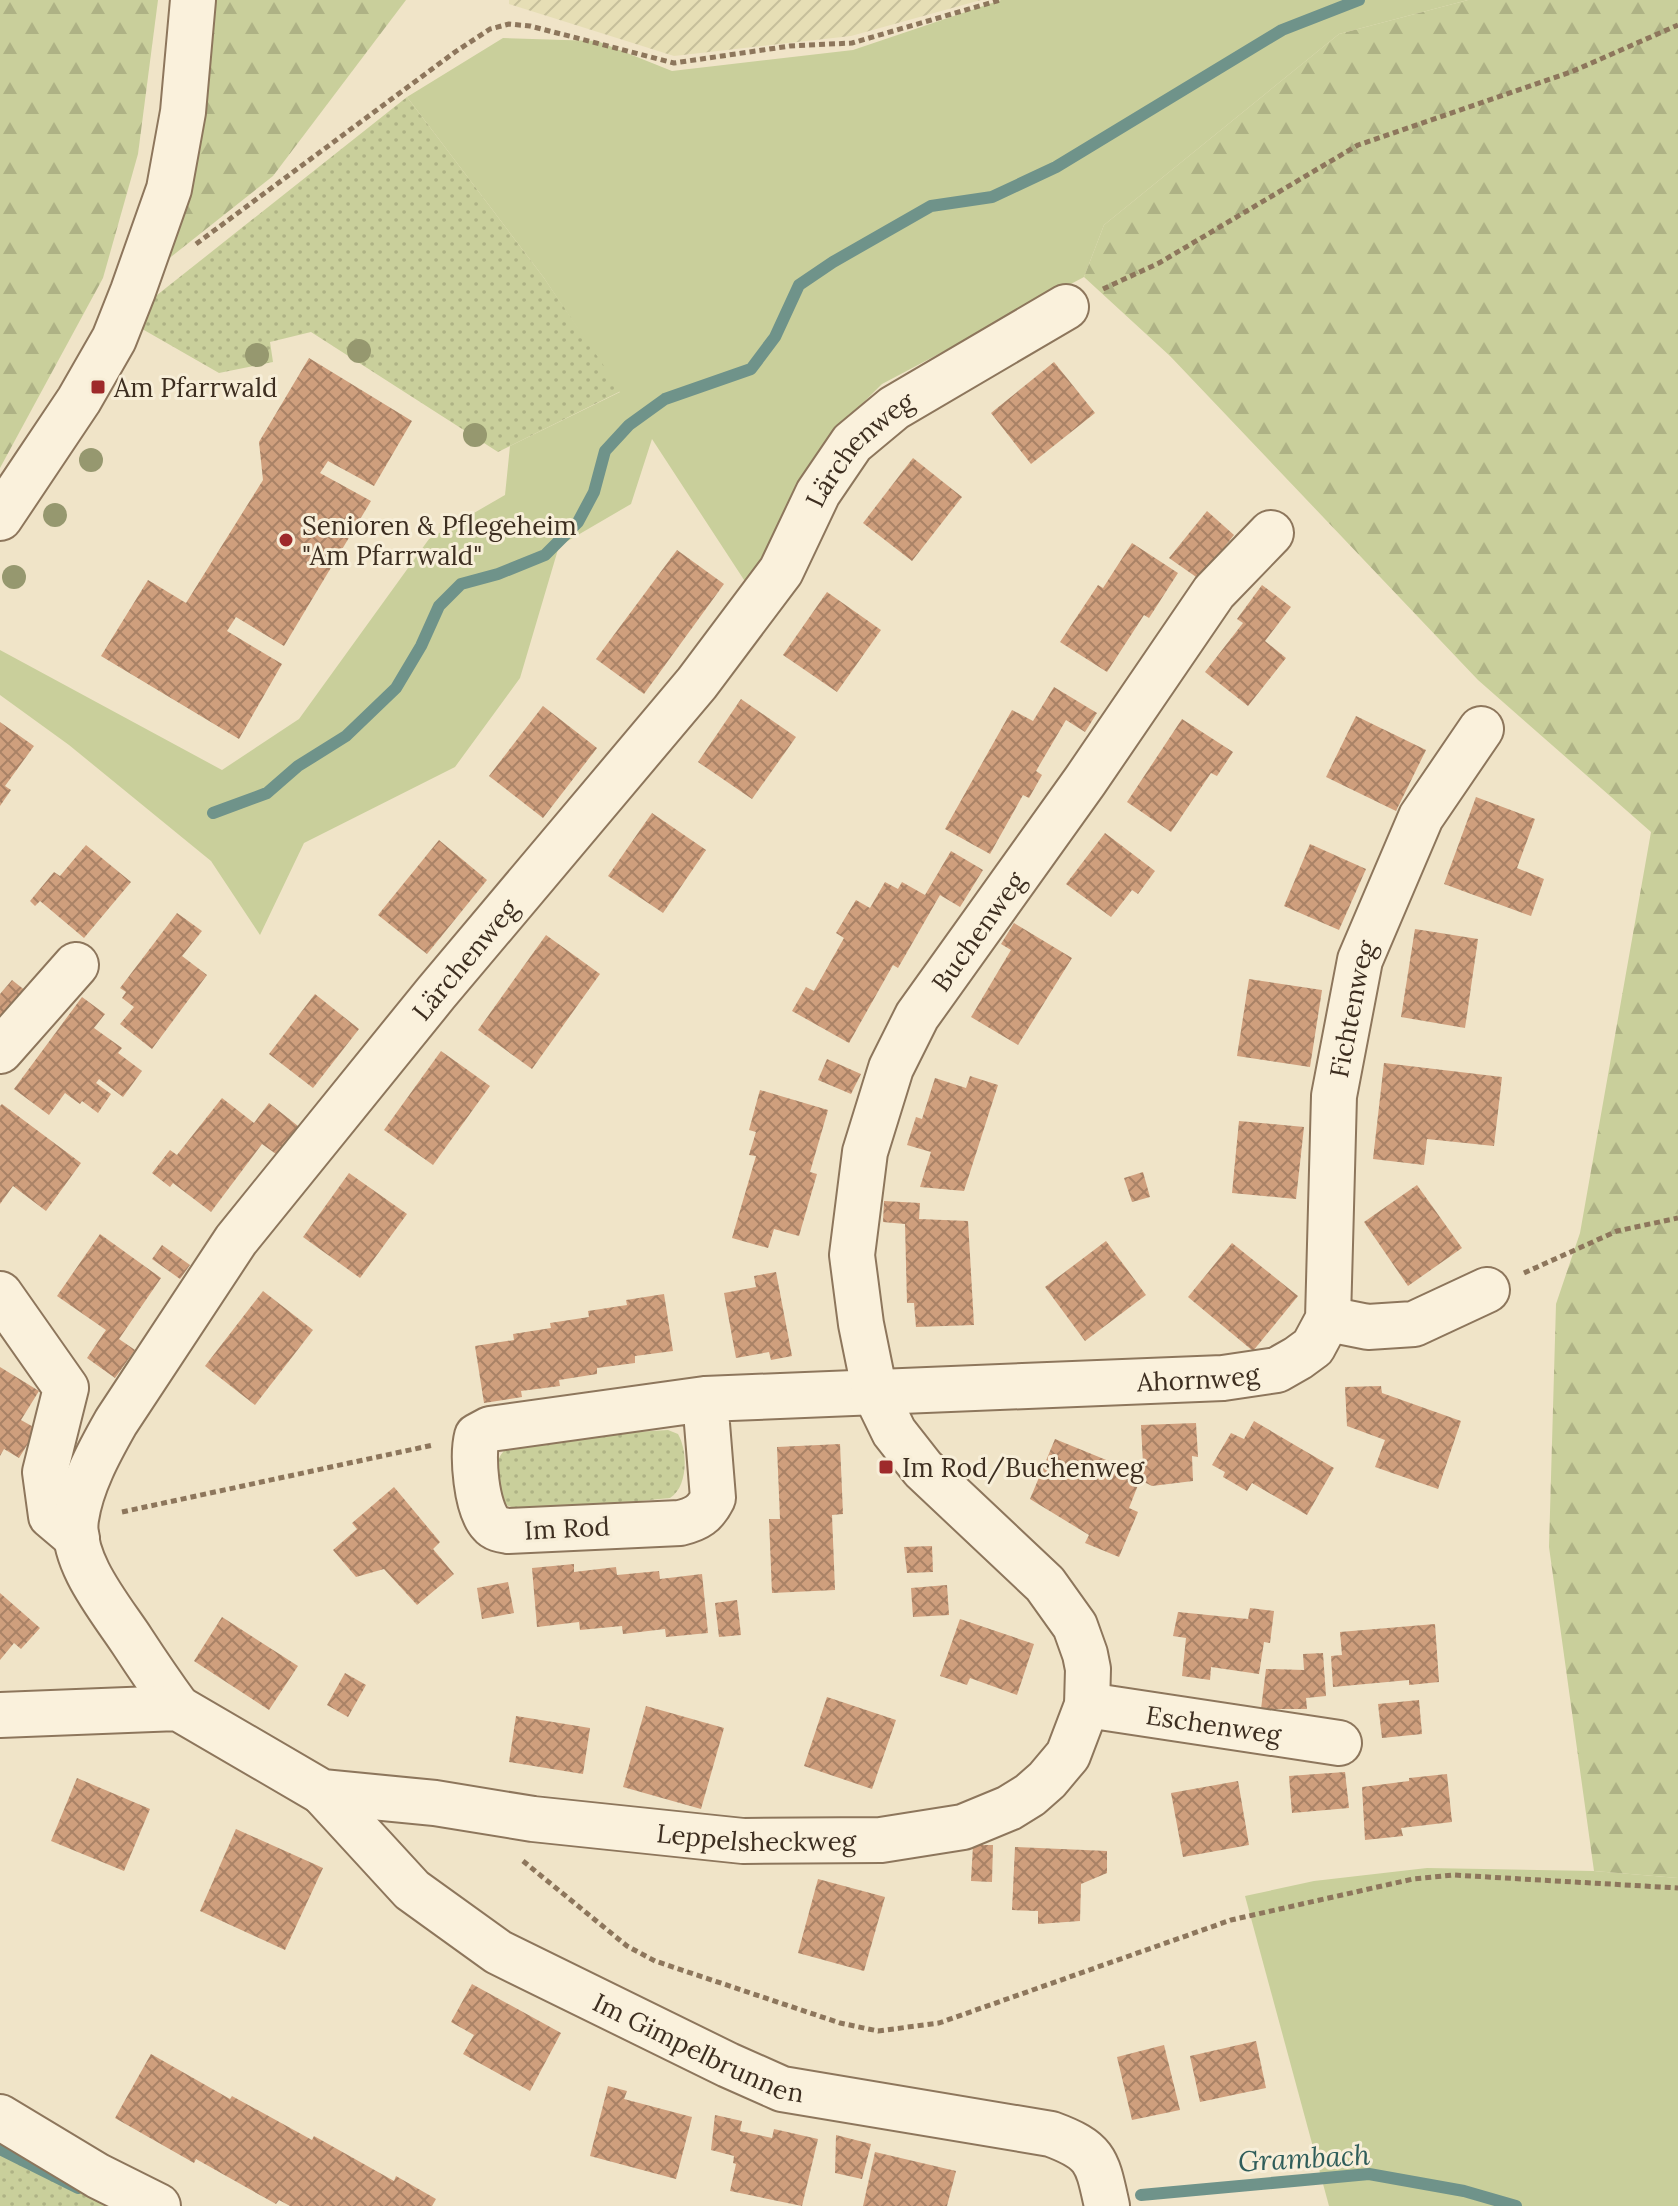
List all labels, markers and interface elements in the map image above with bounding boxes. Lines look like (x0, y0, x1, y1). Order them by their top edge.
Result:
place label: Am Pfarrwald (113, 371, 278, 404)
marker: Am Pfarrwald (89, 378, 107, 396)
street label: Lärchenweg (797, 384, 920, 512)
place label: Senioren & Pflegeheim "Am Pfarrwald" (302, 509, 577, 572)
marker: Senioren & Pflegeheim "Am Pfarrwald" (277, 531, 295, 549)
street label: Buchenweg (924, 864, 1032, 997)
street label: Lärchenweg (404, 891, 525, 1027)
street label: Fichtenweg (1321, 935, 1383, 1080)
street label: Ahornweg (1135, 1356, 1262, 1398)
place label: Im Rod/Buchenweg (902, 1451, 1145, 1485)
marker: Im Rod/Buchenweg (877, 1458, 895, 1476)
street label: Im Rod (523, 1509, 611, 1547)
street label: Eschenweg (1144, 1698, 1284, 1751)
street label: Leppelsheckweg (655, 1816, 857, 1858)
street label: Im Gimpelbrunnen (588, 1985, 807, 2109)
water label: Grambach (1237, 2137, 1371, 2179)

